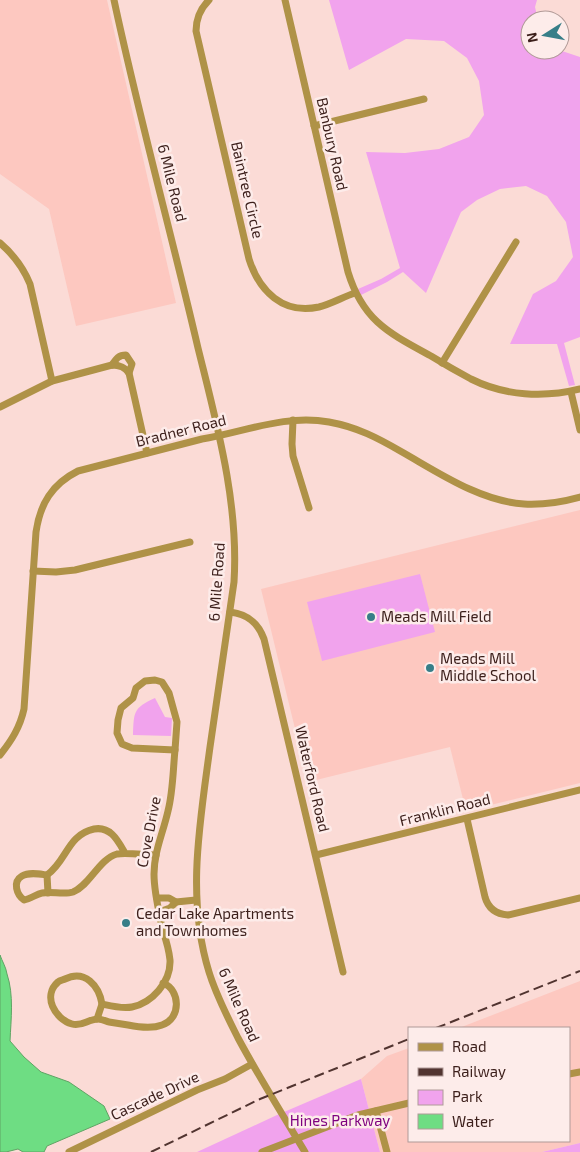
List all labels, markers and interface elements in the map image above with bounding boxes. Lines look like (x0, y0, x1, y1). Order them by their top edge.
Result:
north arrow (520, 10, 570, 60)
text: N (522, 31, 541, 44)
street label: Banbury Road (314, 96, 352, 192)
street label: Baintree Circle (228, 140, 268, 240)
street label: 6 Mile Road (155, 142, 191, 223)
street label: Bradner Road (134, 410, 228, 450)
street label: 6 Mile Road (204, 542, 228, 622)
place label: Meads Mill Field (381, 607, 492, 625)
marker: Meads Mill Field (365, 611, 377, 623)
place label: Meads Mill Middle School (440, 649, 536, 684)
marker: Meads Mill Middle School (424, 662, 436, 674)
street label: Waterford Road (292, 724, 334, 834)
street label: Franklin Road (397, 789, 492, 829)
street label: Cove Drive (132, 795, 164, 869)
place label: Cedar Lake Apartments and Townhomes (136, 904, 294, 939)
marker: Cedar Lake Apartments and Townhomes (120, 917, 132, 929)
street label: 6 Mile Road (216, 965, 264, 1044)
legend (408, 1027, 570, 1142)
text: Road (452, 1037, 487, 1055)
text: Railway (452, 1062, 506, 1080)
street label: Cascade Drive (107, 1067, 202, 1123)
text: Park (452, 1087, 483, 1105)
park label: Hines Parkway (290, 1111, 390, 1129)
text: Water (452, 1112, 494, 1130)

